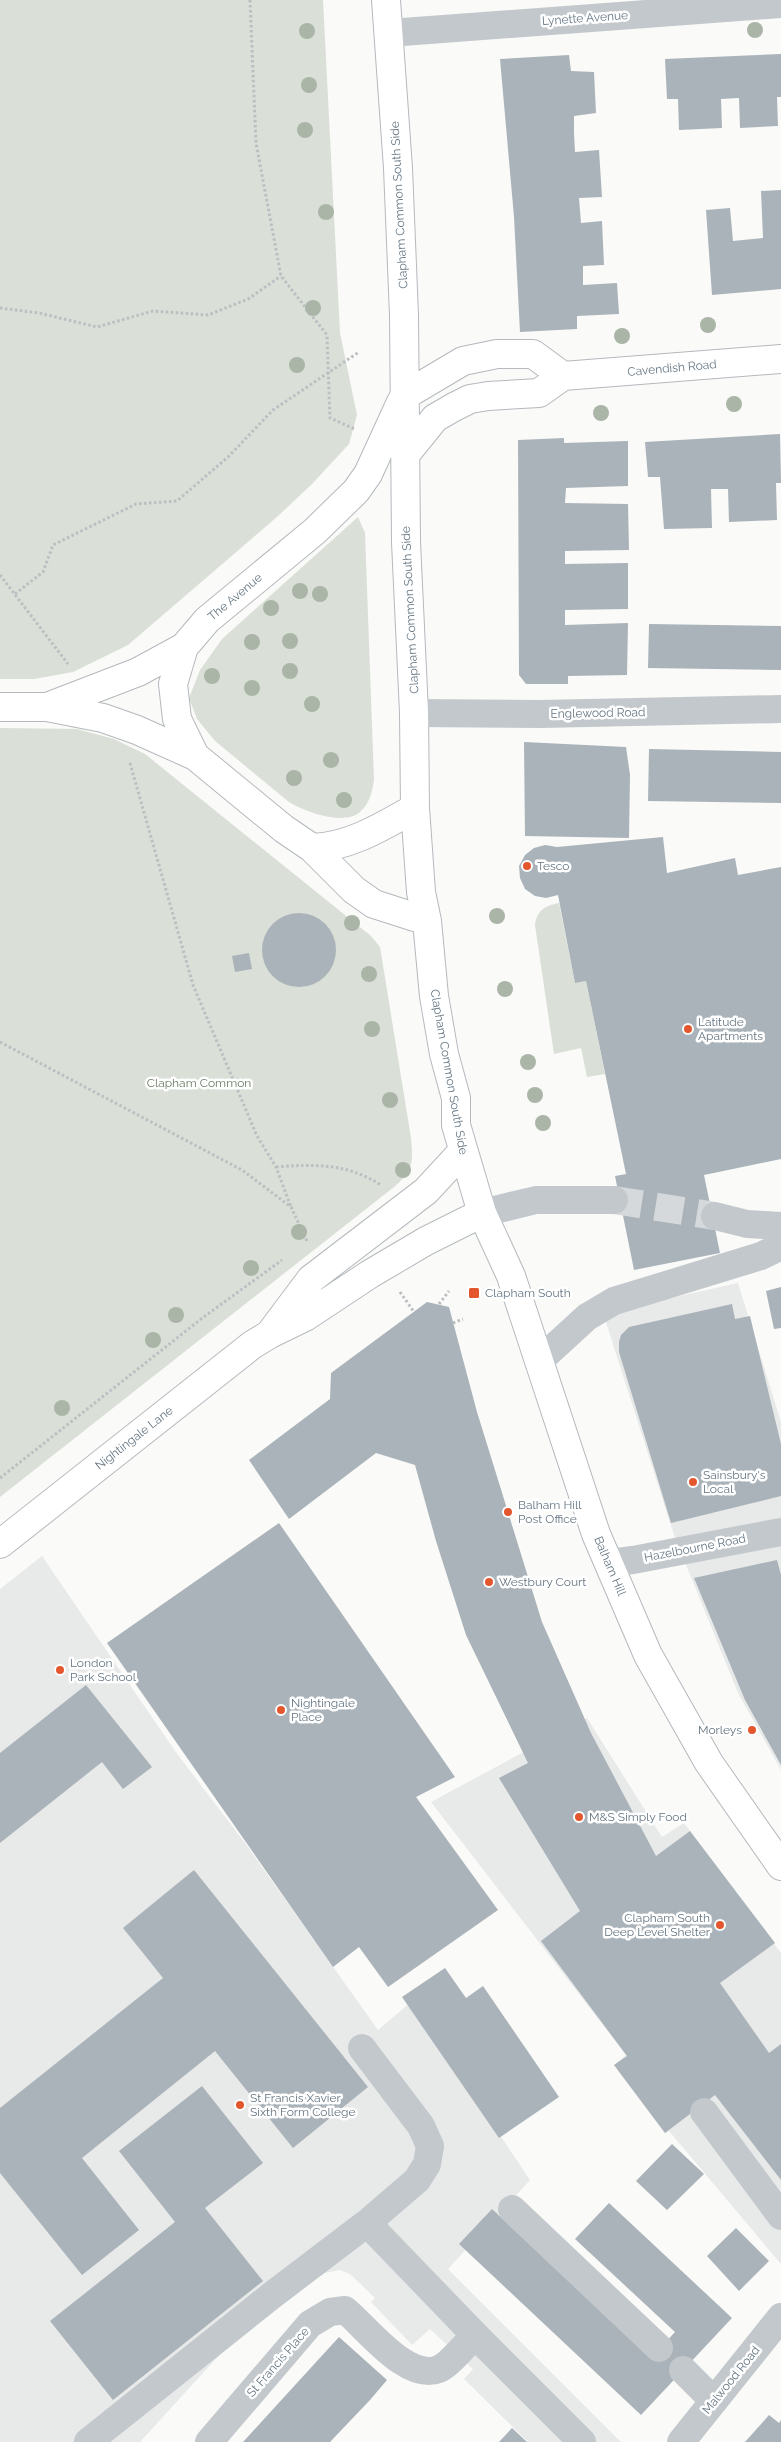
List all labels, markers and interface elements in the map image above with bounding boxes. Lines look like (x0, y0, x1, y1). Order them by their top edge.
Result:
street label: Lynette Avenue (541, 8, 629, 28)
street label: Clapham Common South Side (388, 121, 410, 289)
street label: Cavendish Road (627, 357, 717, 379)
street label: Clapham Common South Side (399, 526, 421, 694)
street label: The Avenue (205, 570, 265, 624)
street label: Englewood Road (550, 705, 646, 721)
place label: Tesco (537, 859, 570, 873)
marker: Tesco (521, 860, 533, 872)
street label: Clapham Common South Side (428, 988, 470, 1156)
place label: Latitude Apartments (698, 1015, 763, 1043)
marker: Latitude Apartments (682, 1023, 694, 1035)
park label: Clapham Common (147, 1076, 251, 1090)
marker: Clapham South (467, 1286, 481, 1300)
place label: Clapham South (485, 1286, 571, 1300)
street label: Nightingale Lane (92, 1403, 176, 1473)
place label: Sainsbury's Local (703, 1468, 766, 1496)
marker: Sainsbury's Local (687, 1476, 699, 1488)
place label: Balham Hill Post Office (518, 1498, 582, 1526)
marker: Balham Hill Post Office (502, 1506, 514, 1518)
street label: Hazelbourne Road (643, 1531, 747, 1565)
street label: Balham Hill (591, 1534, 629, 1599)
place label: Westbury Court (499, 1575, 586, 1589)
marker: Westbury Court (483, 1576, 495, 1588)
place label: London Park School (70, 1656, 137, 1684)
marker: London Park School (54, 1664, 66, 1676)
place label: Nightingale Place (291, 1696, 355, 1724)
marker: Nightingale Place (275, 1704, 287, 1716)
place label: Morleys (698, 1723, 742, 1737)
marker: Morleys (746, 1724, 758, 1736)
place label: M&S Simply Food (589, 1810, 687, 1824)
marker: M&S Simply Food (573, 1811, 585, 1823)
place label: Clapham South Deep Level Shelter (604, 1911, 711, 1939)
marker: Clapham South Deep Level Shelter (714, 1919, 726, 1931)
place label: St Francis Xavier Sixth Form College (250, 2091, 356, 2119)
marker: St Francis Xavier Sixth Form College (234, 2099, 246, 2111)
street label: St Francis Place (244, 2324, 312, 2400)
street label: Malwood Road (699, 2343, 763, 2417)

